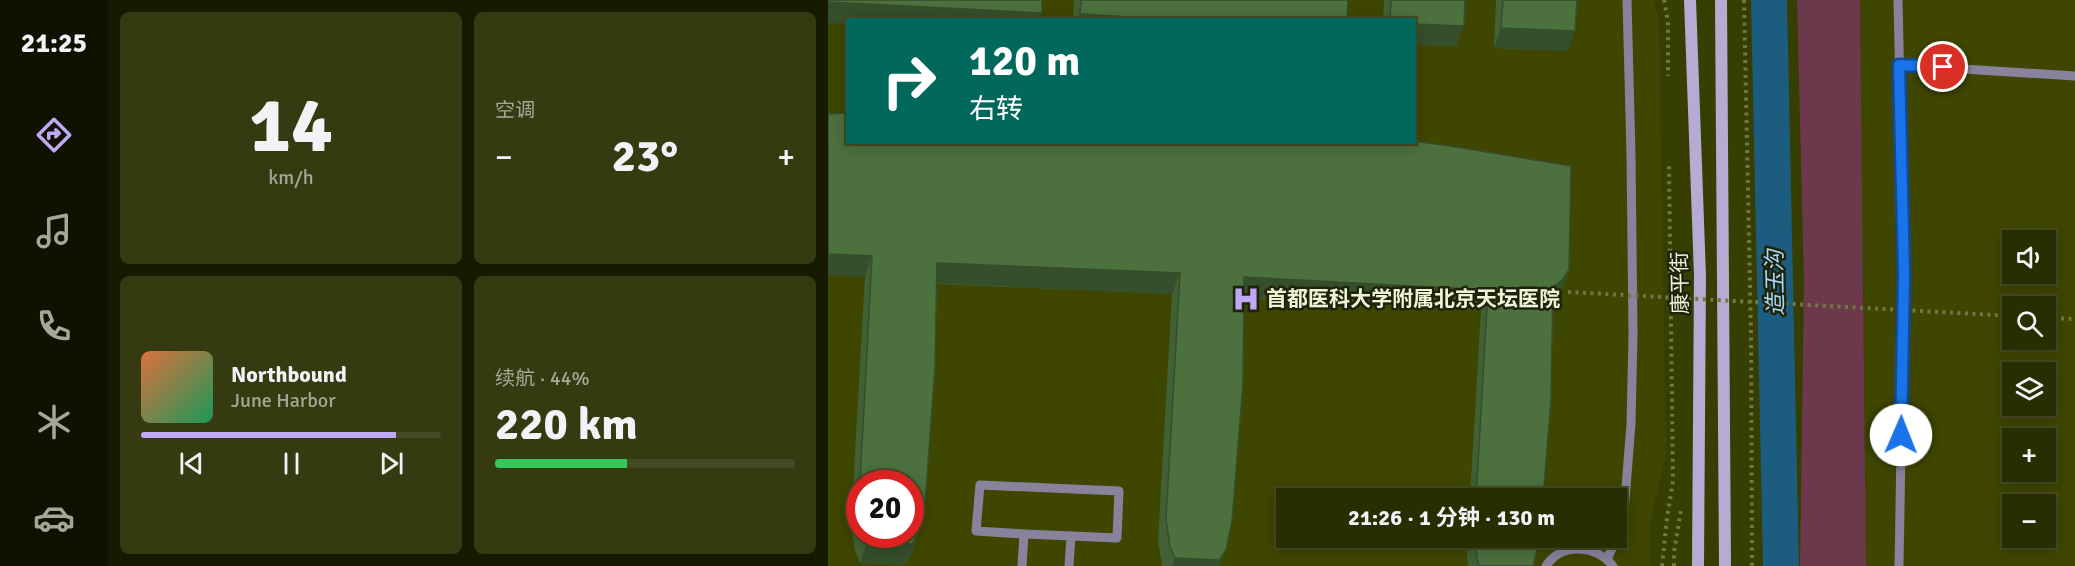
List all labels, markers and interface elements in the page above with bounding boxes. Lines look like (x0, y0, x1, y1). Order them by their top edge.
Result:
text: 21:25 (21, 27, 87, 60)
text: 120 m (969, 36, 1080, 87)
pin (1917, 41, 1968, 92)
icon: right (870, 42, 948, 120)
icon: arrive (1926, 50, 1959, 83)
text: 14 (249, 78, 333, 174)
text: 右转 (969, 93, 1023, 126)
text: 空调 (495, 98, 535, 123)
icon: directions (33, 114, 75, 156)
text: 23° (612, 129, 678, 184)
text: − (495, 137, 513, 178)
text: + (777, 137, 795, 178)
text: km/h (268, 165, 314, 190)
icon: music (33, 210, 75, 252)
map controls (2002, 230, 2056, 548)
button: sound (2002, 230, 2056, 284)
water label: 造玉沟 (1761, 248, 1789, 316)
street label: 康平街 (1666, 251, 1694, 315)
hospital icon: 首都医科大学附属北京天坛医院 (1231, 284, 1261, 314)
place label: 首都医科大学附属北京天坛医院 (1266, 286, 1560, 312)
button: search (2002, 296, 2056, 350)
icon: phone (33, 305, 75, 347)
text: Northbound (231, 361, 347, 388)
button: layers (2002, 362, 2056, 416)
text: 续航 · 44% (495, 366, 590, 391)
text: June Harbor (231, 388, 336, 413)
text: 220 km (495, 397, 638, 452)
icon: climate (33, 401, 75, 443)
position arrow (1869, 403, 1933, 467)
button: + (2002, 428, 2056, 482)
icon: previous (175, 447, 208, 480)
icon: pause (275, 447, 308, 480)
icon: next (375, 447, 408, 480)
speed limit sign: 20 (846, 470, 924, 548)
button: − (2002, 494, 2056, 548)
icon: car (33, 497, 75, 539)
text: 21:26 · 1 分钟 · 130 m (1348, 504, 1555, 531)

